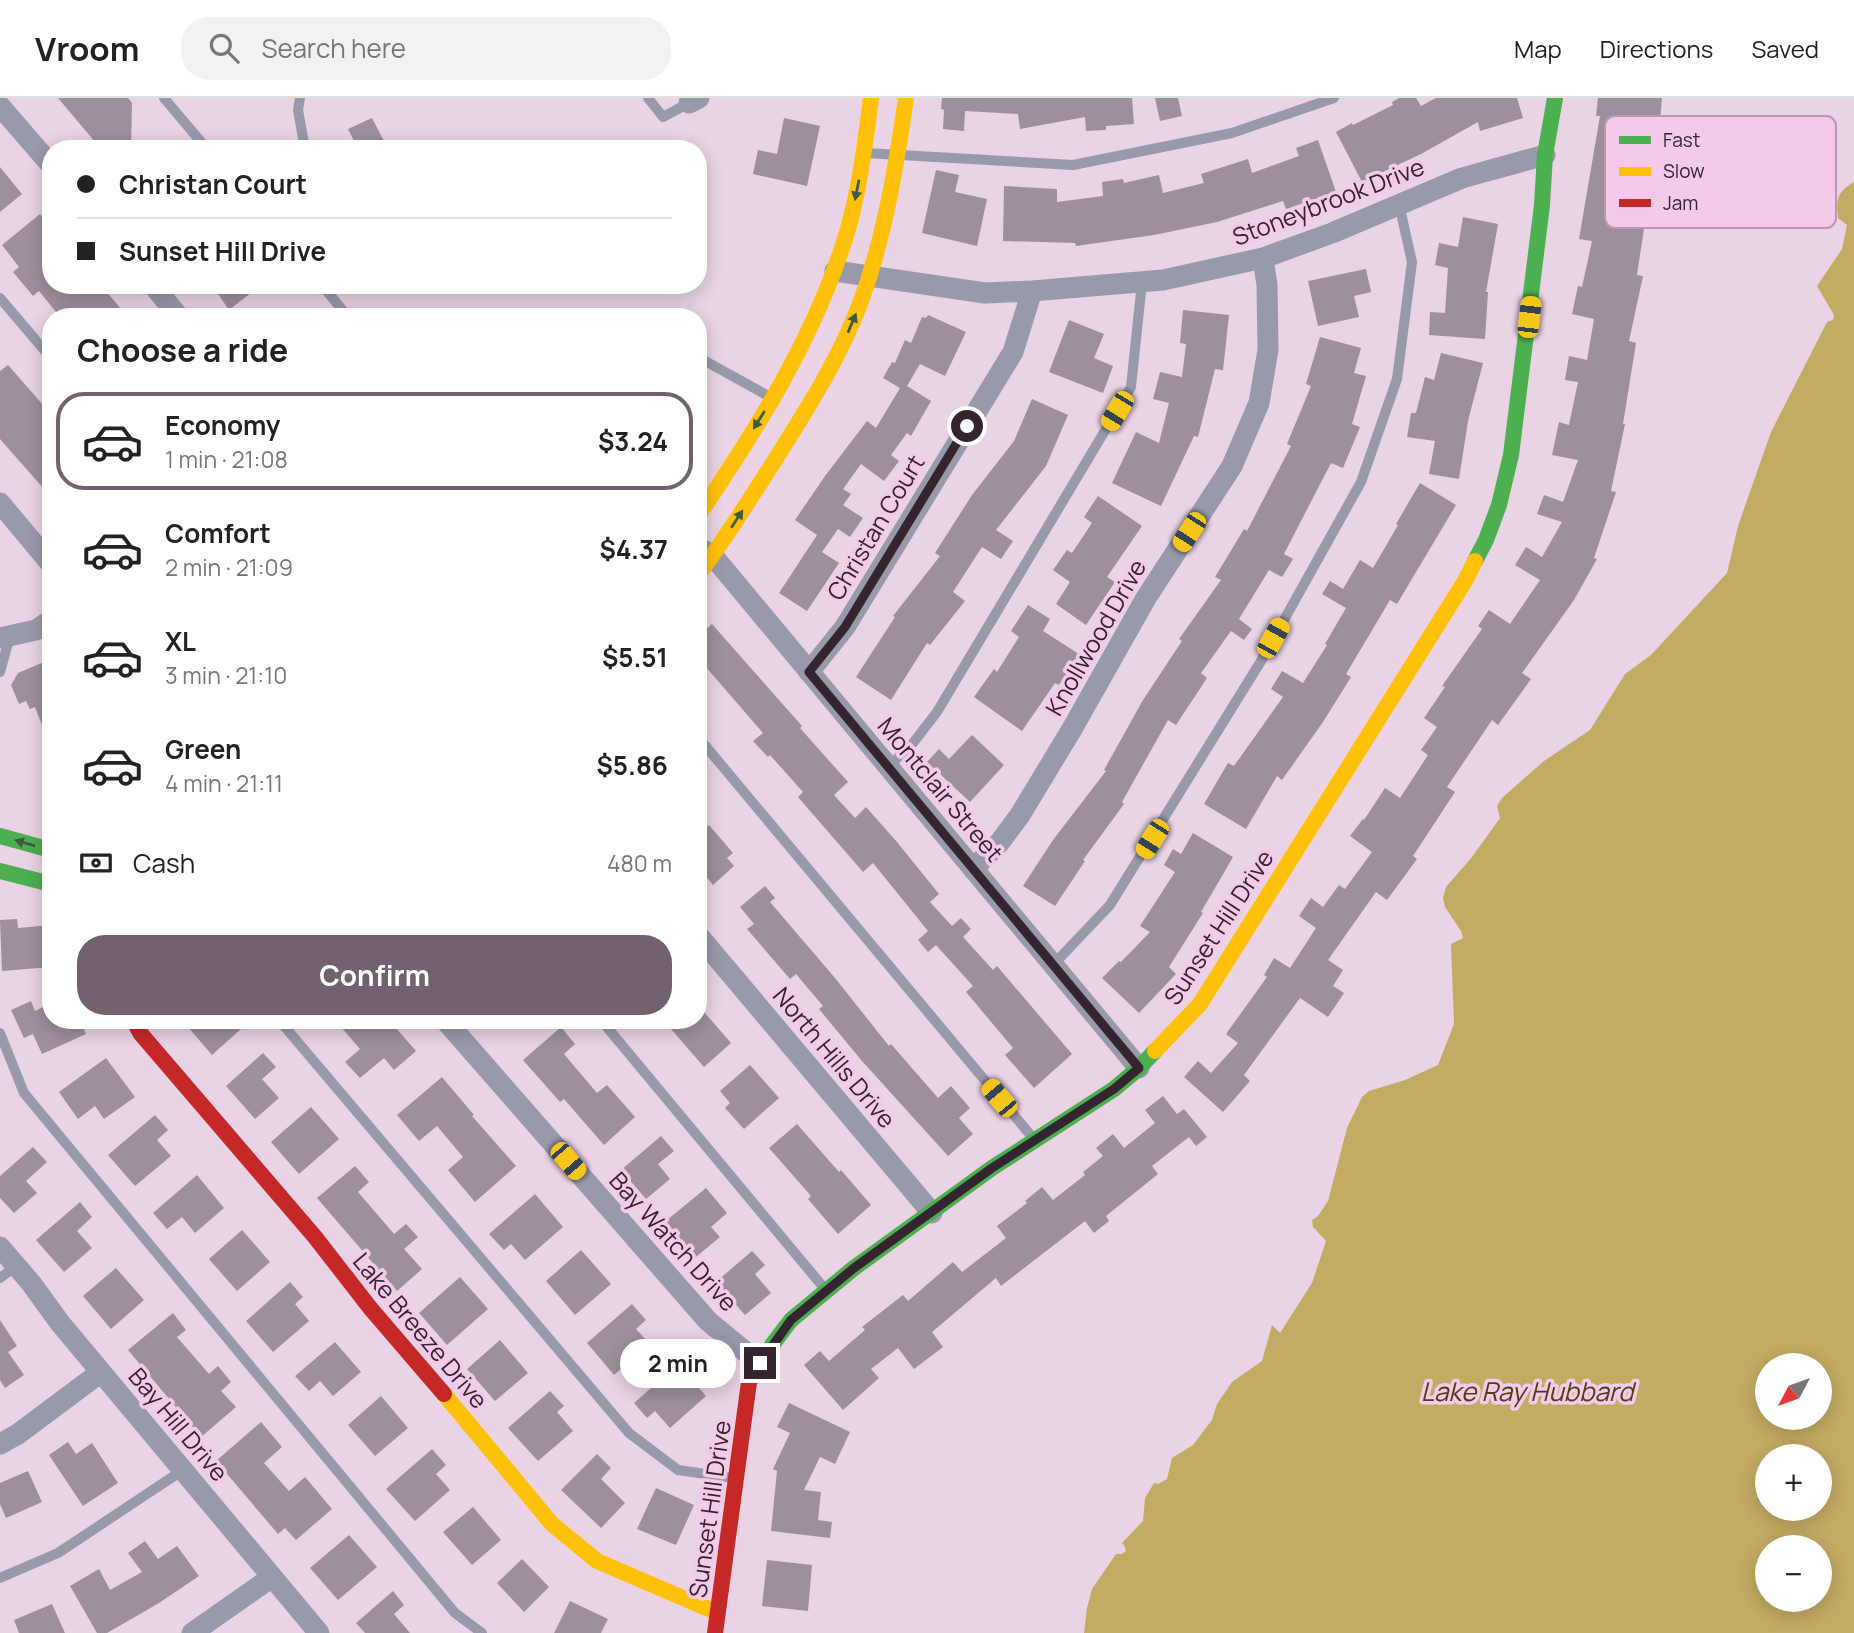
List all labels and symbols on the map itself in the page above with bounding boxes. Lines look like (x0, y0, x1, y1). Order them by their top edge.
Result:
legend (1605, 116, 1836, 228)
text: Fast (1663, 127, 1700, 153)
street label: Stoneybrook Drive (1228, 149, 1428, 253)
text: Slow (1663, 158, 1705, 184)
one-way arrow (852, 179, 863, 201)
text: Jam (1663, 190, 1698, 216)
car (1517, 295, 1542, 339)
one-way arrow (846, 312, 857, 333)
car (1098, 388, 1137, 434)
one-way arrow (752, 410, 765, 429)
route start (951, 410, 983, 442)
street label: Christan Court (819, 448, 931, 606)
car (1169, 509, 1210, 555)
one-way arrow (731, 510, 744, 529)
street label: Knollwood Drive (1037, 553, 1153, 721)
car (1254, 615, 1293, 661)
street label: Montclair Street (871, 710, 1011, 868)
car (1132, 816, 1173, 862)
one-way arrow (15, 838, 36, 848)
street label: Sunset Hill Drive (1156, 843, 1280, 1011)
street label: North Hills Drive (766, 979, 904, 1135)
car (978, 1075, 1021, 1121)
car (547, 1138, 590, 1184)
street label: Bay Watch Drive (602, 1164, 746, 1318)
street label: Lake Breeze Drive (346, 1245, 496, 1415)
callout: 2 min (620, 1338, 736, 1388)
route end (744, 1347, 776, 1379)
north arrow (1755, 1353, 1832, 1430)
street label: Bay Hill Drive (122, 1360, 236, 1488)
water label: Lake Ray Hubbard (1421, 1373, 1637, 1409)
street label: Sunset Hill Drive (680, 1418, 738, 1600)

